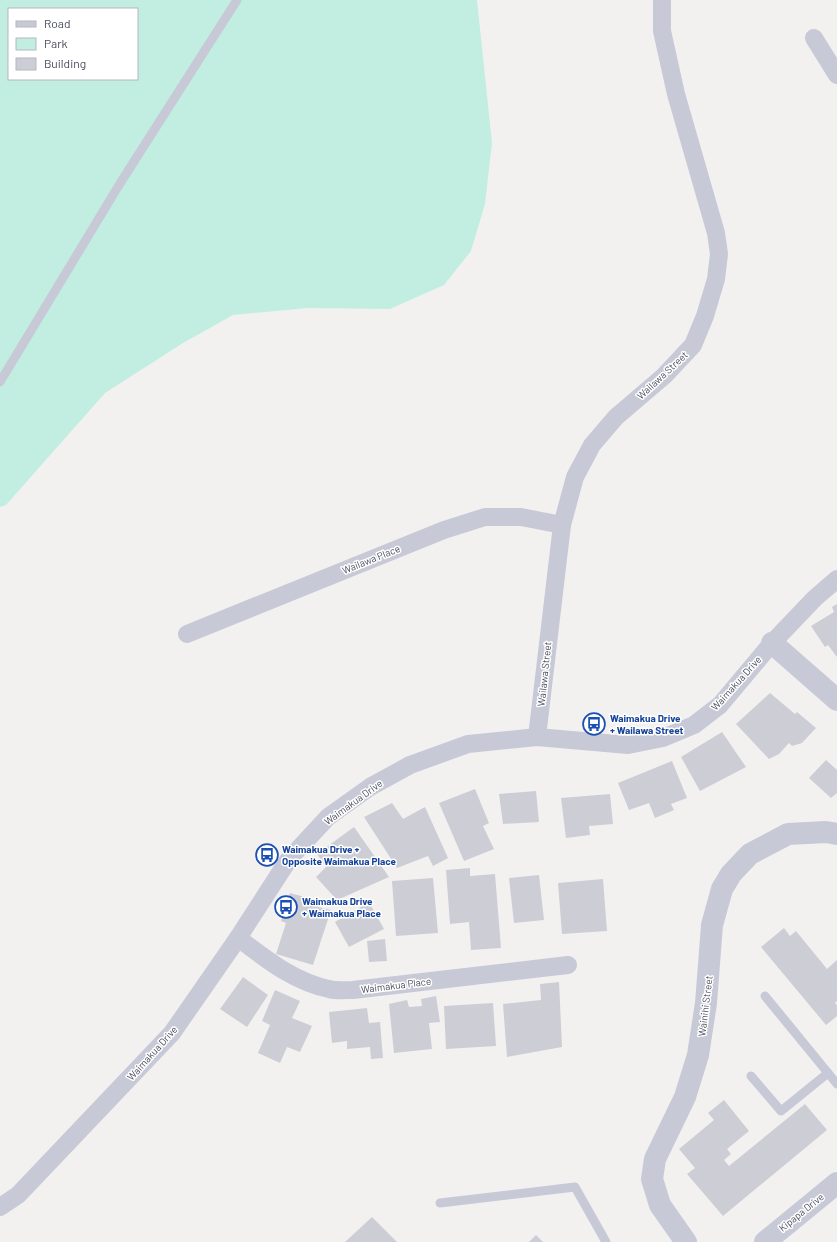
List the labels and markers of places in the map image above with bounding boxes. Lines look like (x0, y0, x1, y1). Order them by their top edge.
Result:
bus stop icon: Waimakua Drive + Wailawa Street (581, 711, 607, 737)
place label: Waimakua Drive + Wailawa Street (610, 712, 684, 736)
bus stop icon: Waimakua Drive + Opposite Waimakua Place (254, 842, 280, 868)
place label: Waimakua Drive + Opposite Waimakua Place (282, 843, 397, 867)
bus stop icon: Waimakua Drive + Waimakua Place (273, 894, 299, 920)
place label: Waimakua Drive + Waimakua Place (302, 895, 382, 919)

